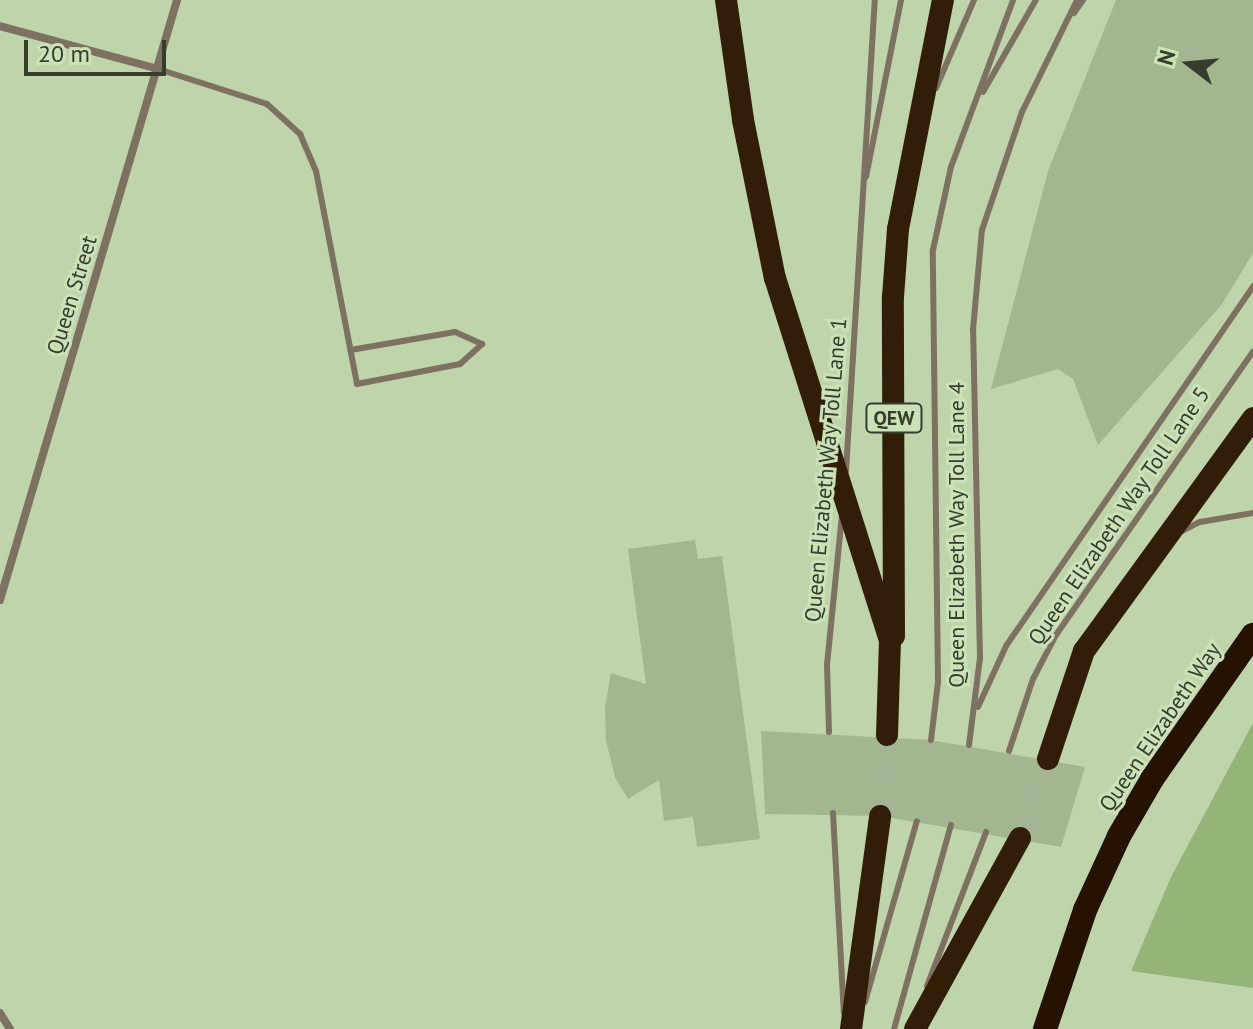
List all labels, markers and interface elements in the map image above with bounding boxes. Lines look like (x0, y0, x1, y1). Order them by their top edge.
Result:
scale bar (28, 24, 170, 74)
north arrow (1149, 24, 1229, 104)
text: 20 m (38, 38, 90, 69)
text: N (1150, 47, 1181, 68)
street label: Queen Street (41, 232, 103, 358)
street label: Queen Elizabeth Way Toll Lane 1 (799, 316, 853, 624)
street label: Queen Elizabeth Way Toll Lane 4 (944, 381, 970, 689)
street label: Queen Elizabeth Way Toll Lane 5 (1022, 381, 1216, 651)
road number: QEW (864, 402, 924, 434)
street label: Queen Elizabeth Way (1094, 637, 1226, 817)

